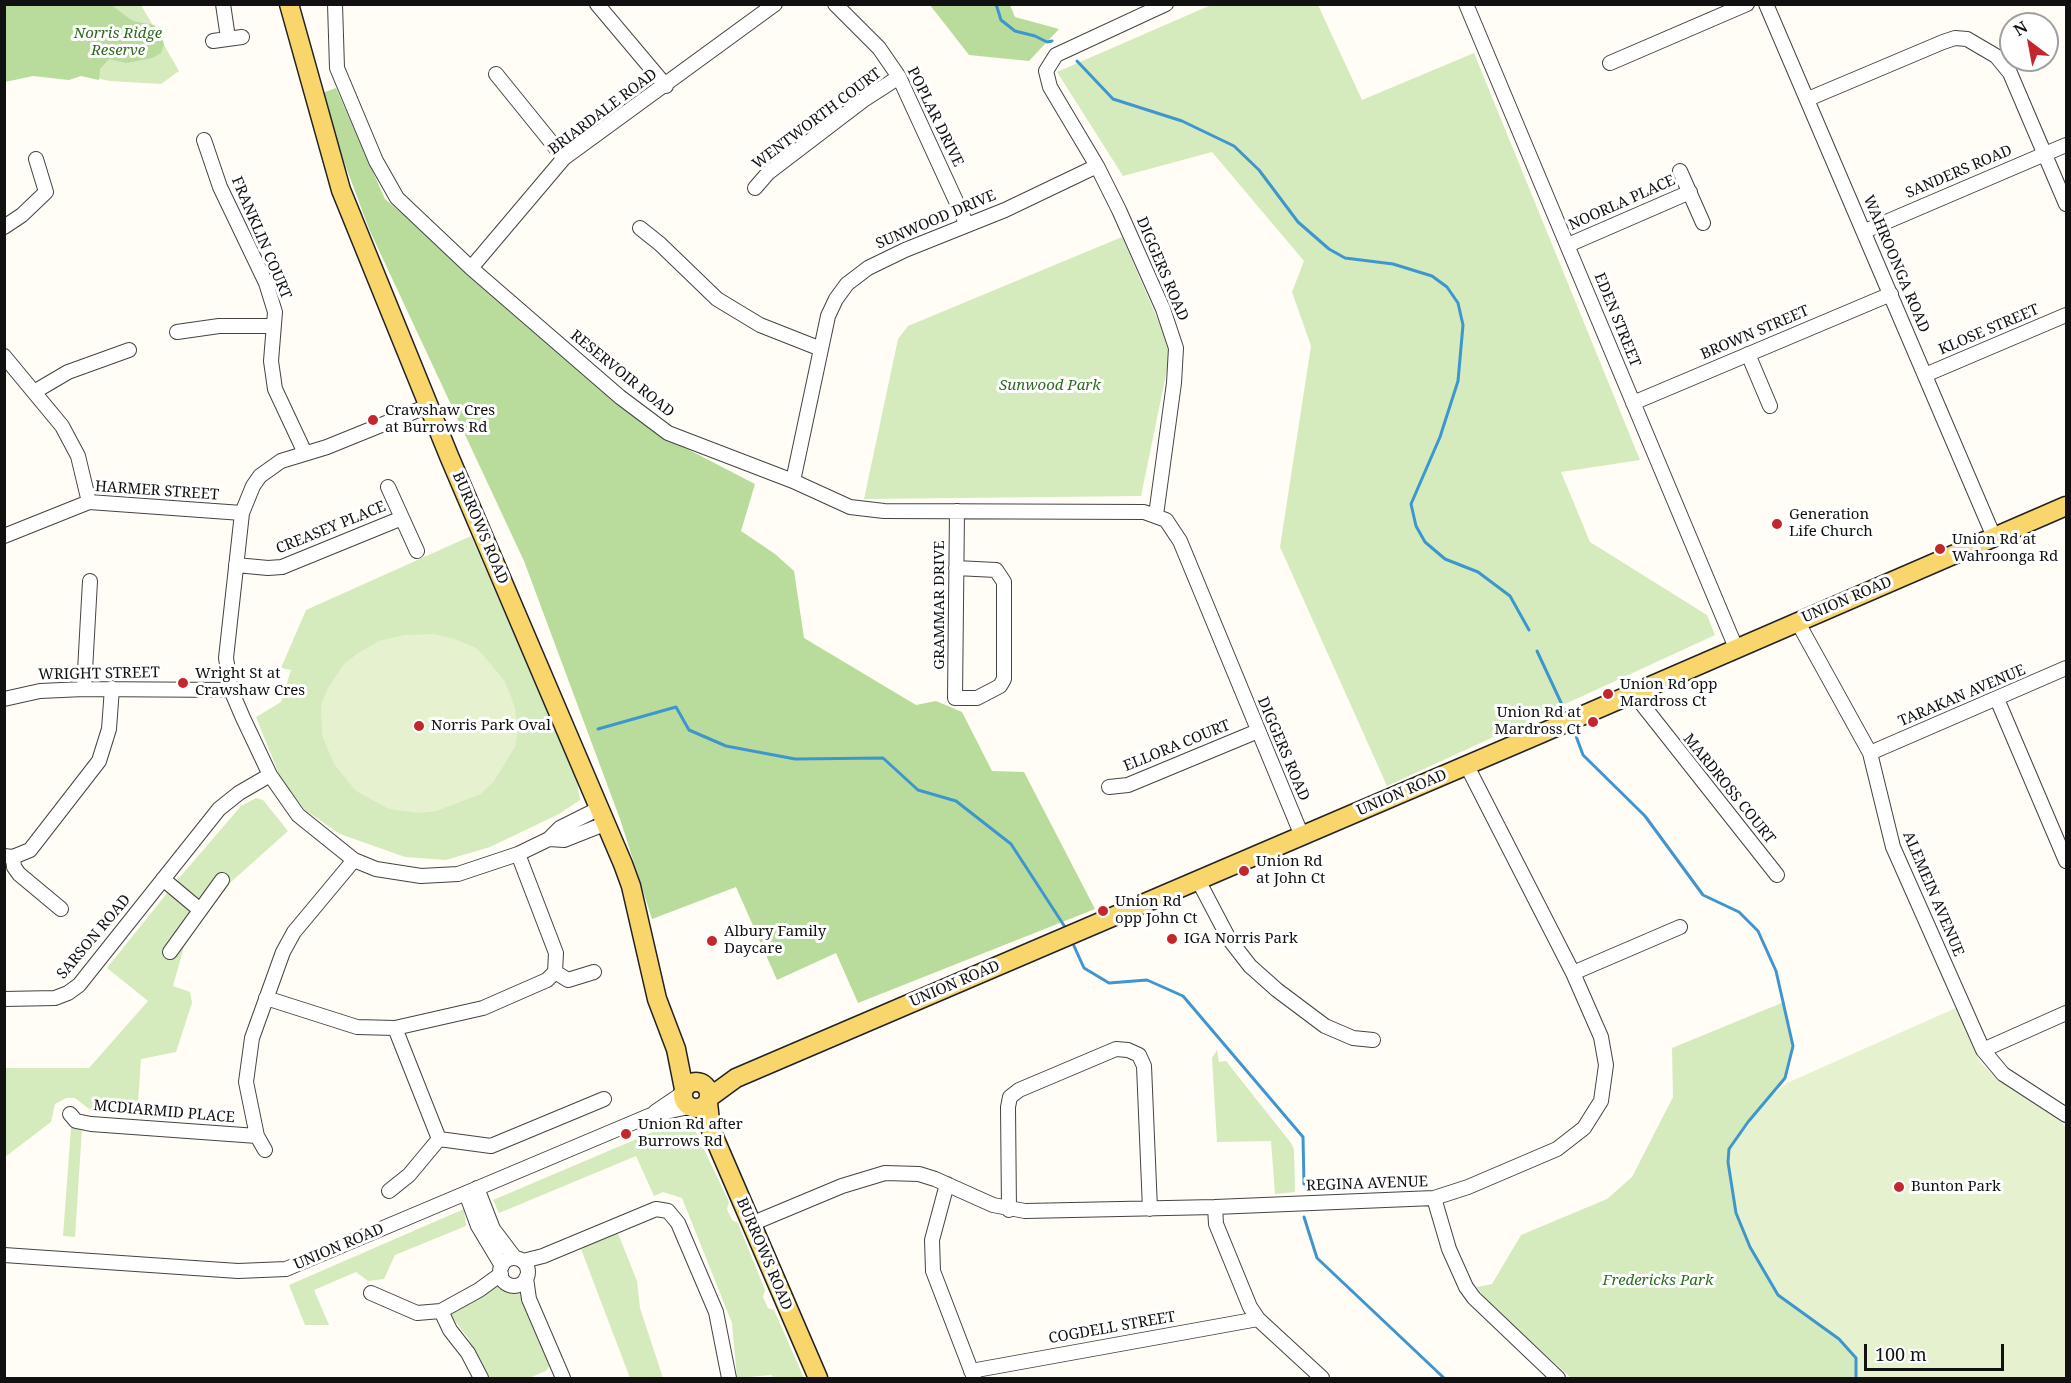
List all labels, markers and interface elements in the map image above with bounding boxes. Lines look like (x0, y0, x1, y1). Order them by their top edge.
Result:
north arrow (1999, 12, 2059, 72)
text: N (2009, 16, 2032, 41)
park label: Norris Ridge Reserve (74, 25, 162, 60)
street label: POPLAR DRIVE (903, 64, 967, 170)
street label: BRIARDALE ROAD (545, 65, 661, 159)
street label: WENTWORTH COURT (749, 65, 885, 173)
street label: SANDERS ROAD (1903, 141, 2015, 203)
street label: NOORLA PLACE (1566, 171, 1678, 235)
street label: FRANKLIN COURT (227, 174, 295, 302)
street label: SUNWOOD DRIVE (873, 187, 999, 253)
street label: WAHROONGA ROAD (1859, 193, 1933, 335)
street label: DIGGERS ROAD (1132, 214, 1192, 324)
street label: EDEN STREET (1590, 270, 1644, 370)
street label: KLOSE STREET (1936, 301, 2042, 359)
street label: BROWN STREET (1698, 302, 1812, 364)
street label: RESERVOIR ROAD (567, 327, 677, 421)
park label: Sunwood Park (999, 377, 1101, 395)
place label: Crawshaw Cres at Burrows Rd (385, 402, 495, 437)
marker: Crawshaw Cres at Burrows Rd (366, 413, 380, 427)
street label: BURROWS ROAD (448, 469, 512, 587)
street label: HARMER STREET (94, 478, 220, 504)
street label: CREASEY PLACE (274, 498, 388, 558)
place label: Generation Life Church (1789, 506, 1873, 541)
marker: Generation Life Church (1770, 517, 1784, 531)
place label: Union Rd at Wahroonga Rd (1952, 531, 2058, 566)
street label: GRAMMAR DRIVE (931, 540, 949, 670)
marker: Union Rd at Wahroonga Rd (1933, 542, 1947, 556)
street label: UNION ROAD (1799, 573, 1895, 627)
street label: TARAKAN AVENUE (1896, 661, 2028, 731)
street label: WRIGHT STREET (38, 664, 160, 684)
place label: Wright St at Crawshaw Cres (195, 665, 305, 700)
marker: Wright St at Crawshaw Cres (176, 676, 190, 690)
place label: Union Rd opp Mardross Ct (1620, 676, 1717, 711)
marker: Union Rd opp Mardross Ct (1601, 687, 1615, 701)
street label: DIGGERS ROAD (1253, 694, 1313, 804)
place label: Union Rd at Mardross Ct (1495, 704, 1581, 739)
marker: Union Rd at Mardross Ct (1586, 715, 1600, 729)
street label: ELLORA COURT (1121, 716, 1233, 776)
place label: Norris Park Oval (431, 717, 551, 735)
marker: Norris Park Oval (412, 719, 426, 733)
street label: MARDROSS COURT (1679, 730, 1779, 848)
street label: UNION ROAD (1354, 766, 1450, 820)
street label: ALEMEIN AVENUE (1899, 829, 1967, 959)
place label: Union Rd at John Ct (1256, 853, 1325, 888)
marker: Union Rd at John Ct (1237, 864, 1251, 878)
street label: SARSON ROAD (53, 891, 135, 983)
place label: Union Rd opp John Ct (1115, 893, 1198, 928)
marker: Union Rd opp John Ct (1096, 904, 1110, 918)
place label: Albury Family Daycare (724, 923, 826, 958)
place label: IGA Norris Park (1184, 930, 1298, 948)
marker: IGA Norris Park (1165, 932, 1179, 946)
marker: Albury Family Daycare (705, 934, 719, 948)
street label: UNION ROAD (907, 957, 1003, 1011)
street label: MCDIARMID PLACE (93, 1097, 235, 1127)
place label: Union Rd after Burrows Rd (638, 1116, 743, 1151)
marker: Union Rd after Burrows Rd (619, 1127, 633, 1141)
street label: REGINA AVENUE (1306, 1173, 1428, 1195)
place label: Bunton Park (1911, 1178, 2001, 1196)
marker: Bunton Park (1892, 1180, 1906, 1194)
street label: BURROWS ROAD (732, 1195, 796, 1313)
street label: UNION ROAD (291, 1220, 387, 1274)
park label: Fredericks Park (1603, 1272, 1713, 1290)
street label: COGDELL STREET (1047, 1308, 1177, 1348)
scale bar (1867, 1332, 2006, 1370)
text: 100 m (1875, 1342, 1927, 1366)

